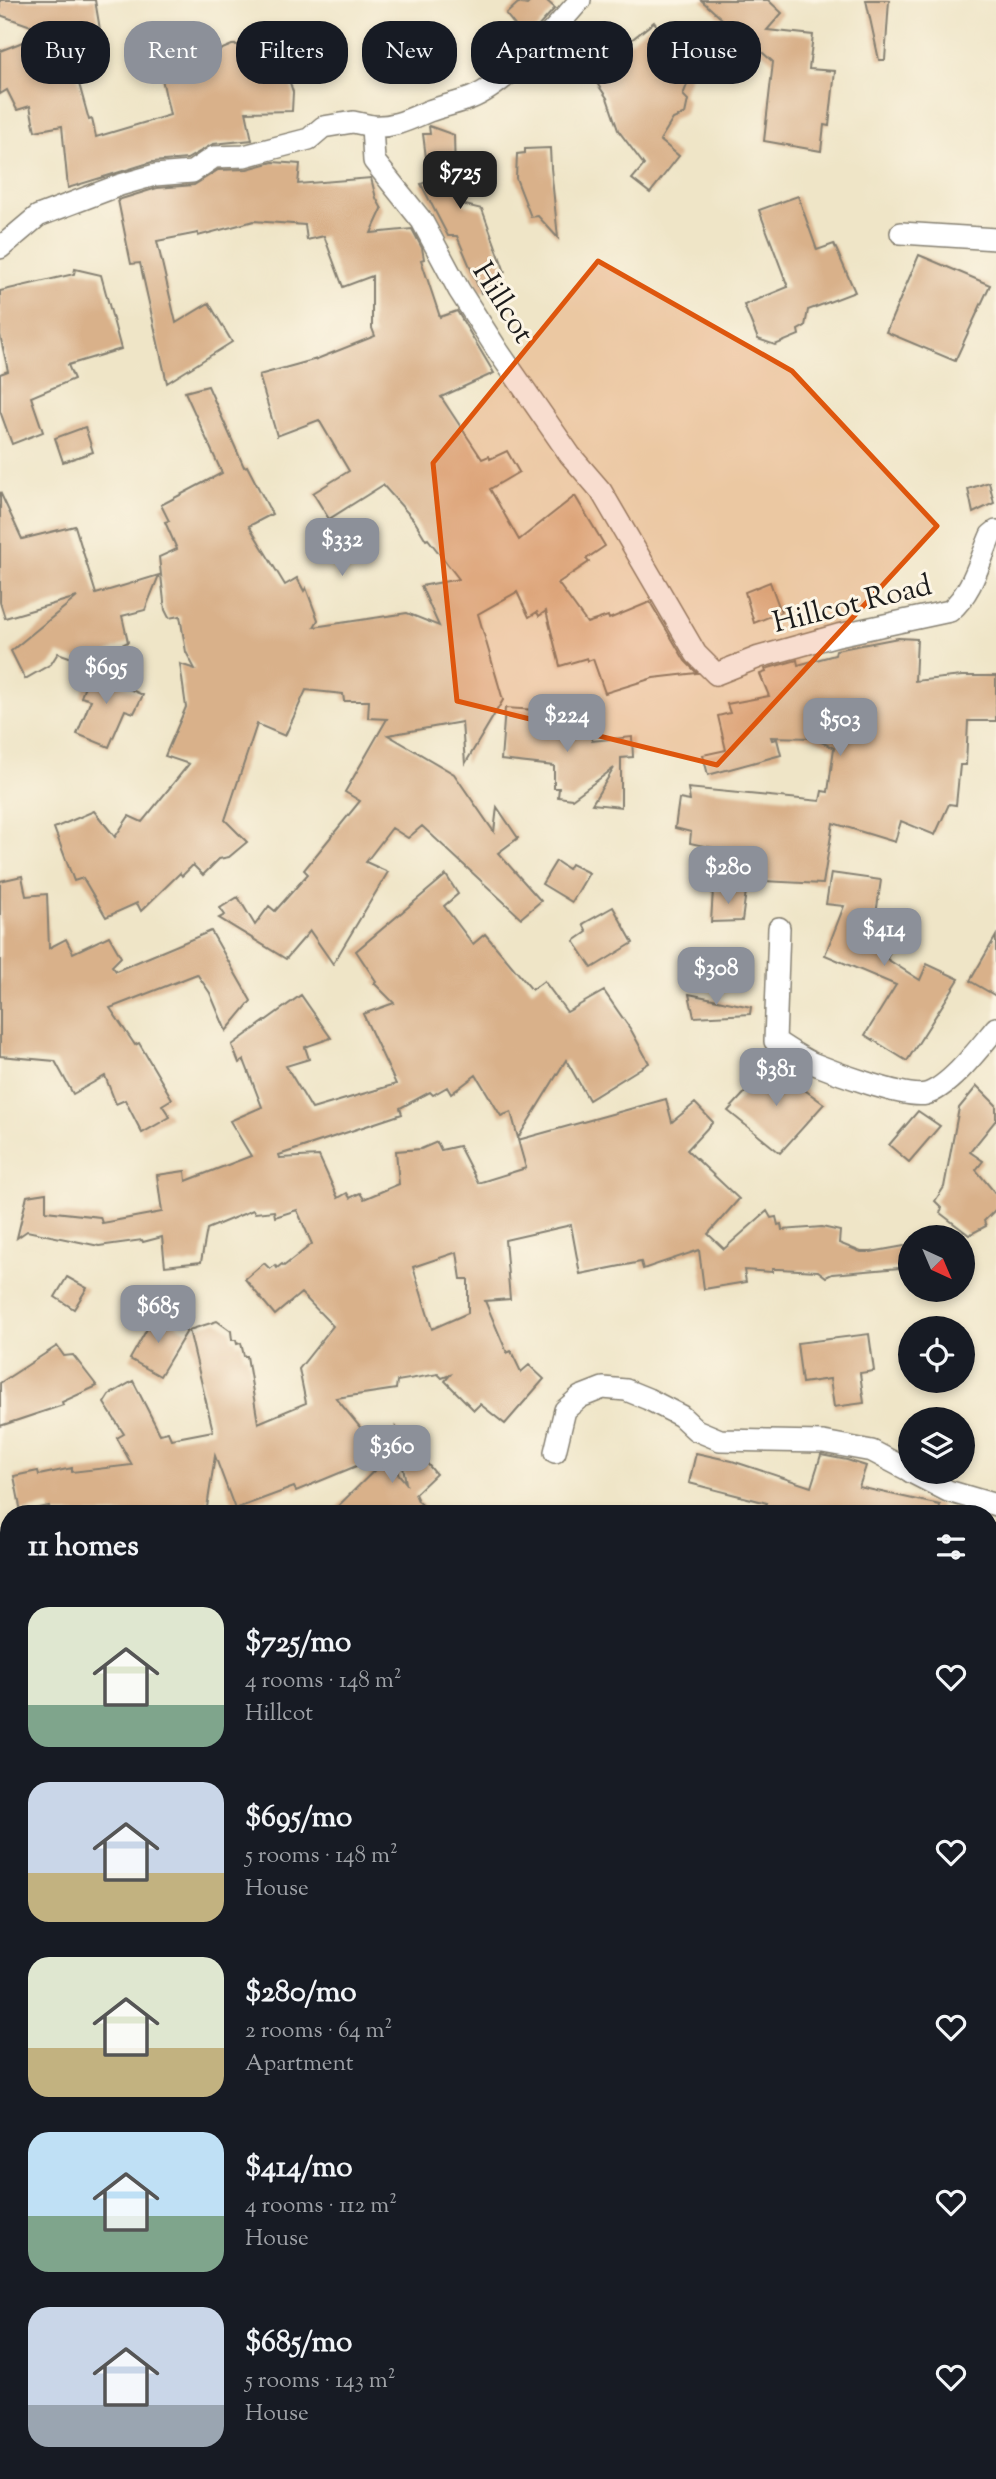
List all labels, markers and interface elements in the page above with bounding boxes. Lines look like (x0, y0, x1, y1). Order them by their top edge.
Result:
chip: Buy (21, 21, 110, 84)
chip: Rent (124, 21, 222, 84)
chip: Filters (236, 21, 348, 84)
chip: New (362, 21, 457, 84)
chip: Apartment (471, 21, 633, 84)
chip: House (647, 21, 761, 84)
pin: $725 (419, 152, 501, 211)
text: $725 (439, 157, 481, 190)
street label: Hillcot (460, 254, 544, 352)
pin: $332 (301, 518, 383, 578)
text: $332 (321, 524, 363, 557)
street label: Hillcot Road (769, 565, 937, 646)
pin: $695 (65, 646, 147, 706)
text: $695 (85, 652, 127, 685)
pin: $224 (526, 694, 608, 754)
pin: $503 (799, 698, 881, 758)
text: $224 (544, 700, 590, 733)
text: $503 (819, 704, 861, 737)
pin: $280 (687, 846, 769, 906)
text: $280 (705, 852, 751, 885)
pin: $414 (843, 908, 925, 968)
text: $414 (862, 914, 906, 947)
pin: $308 (675, 948, 757, 1007)
text: $308 (693, 953, 739, 986)
pin: $381 (735, 1048, 817, 1108)
text: $381 (756, 1054, 796, 1087)
north arrow (898, 1225, 975, 1302)
map controls (898, 1225, 975, 1484)
pin: $685 (117, 1286, 199, 1345)
text: $685 (136, 1291, 180, 1324)
button: locate (898, 1316, 975, 1393)
button: layers (898, 1407, 975, 1484)
pin: $360 (351, 1426, 433, 1485)
text: $360 (370, 1431, 414, 1464)
text: 11 homes (28, 1526, 139, 1569)
icon: filters (932, 1528, 970, 1566)
text: $725/mo (245, 1622, 351, 1665)
icon: home (84, 1635, 168, 1719)
icon: heart (932, 1658, 970, 1696)
text: 4 rooms · 148 m² (245, 1665, 402, 1698)
text: Hillcot (245, 1698, 313, 1731)
text: $695/mo (245, 1797, 352, 1840)
icon: home (84, 1810, 168, 1894)
icon: heart (932, 1833, 970, 1871)
text: 5 rooms · 148 m² (245, 1840, 398, 1873)
text: House (245, 1873, 309, 1906)
text: $280/mo (245, 1972, 357, 2015)
icon: home (84, 1985, 168, 2069)
icon: heart (932, 2008, 970, 2046)
text: 2 rooms · 64 m² (245, 2015, 392, 2048)
text: Apartment (245, 2048, 354, 2081)
text: $414/mo (245, 2147, 353, 2190)
icon: home (84, 2160, 168, 2244)
icon: heart (932, 2183, 970, 2221)
text: 4 rooms · 112 m² (245, 2190, 397, 2223)
text: House (245, 2223, 309, 2256)
text: $685/mo (245, 2322, 353, 2365)
icon: home (84, 2335, 168, 2419)
icon: heart (932, 2358, 970, 2396)
text: 5 rooms · 143 m² (245, 2365, 396, 2398)
text: House (245, 2398, 309, 2431)

